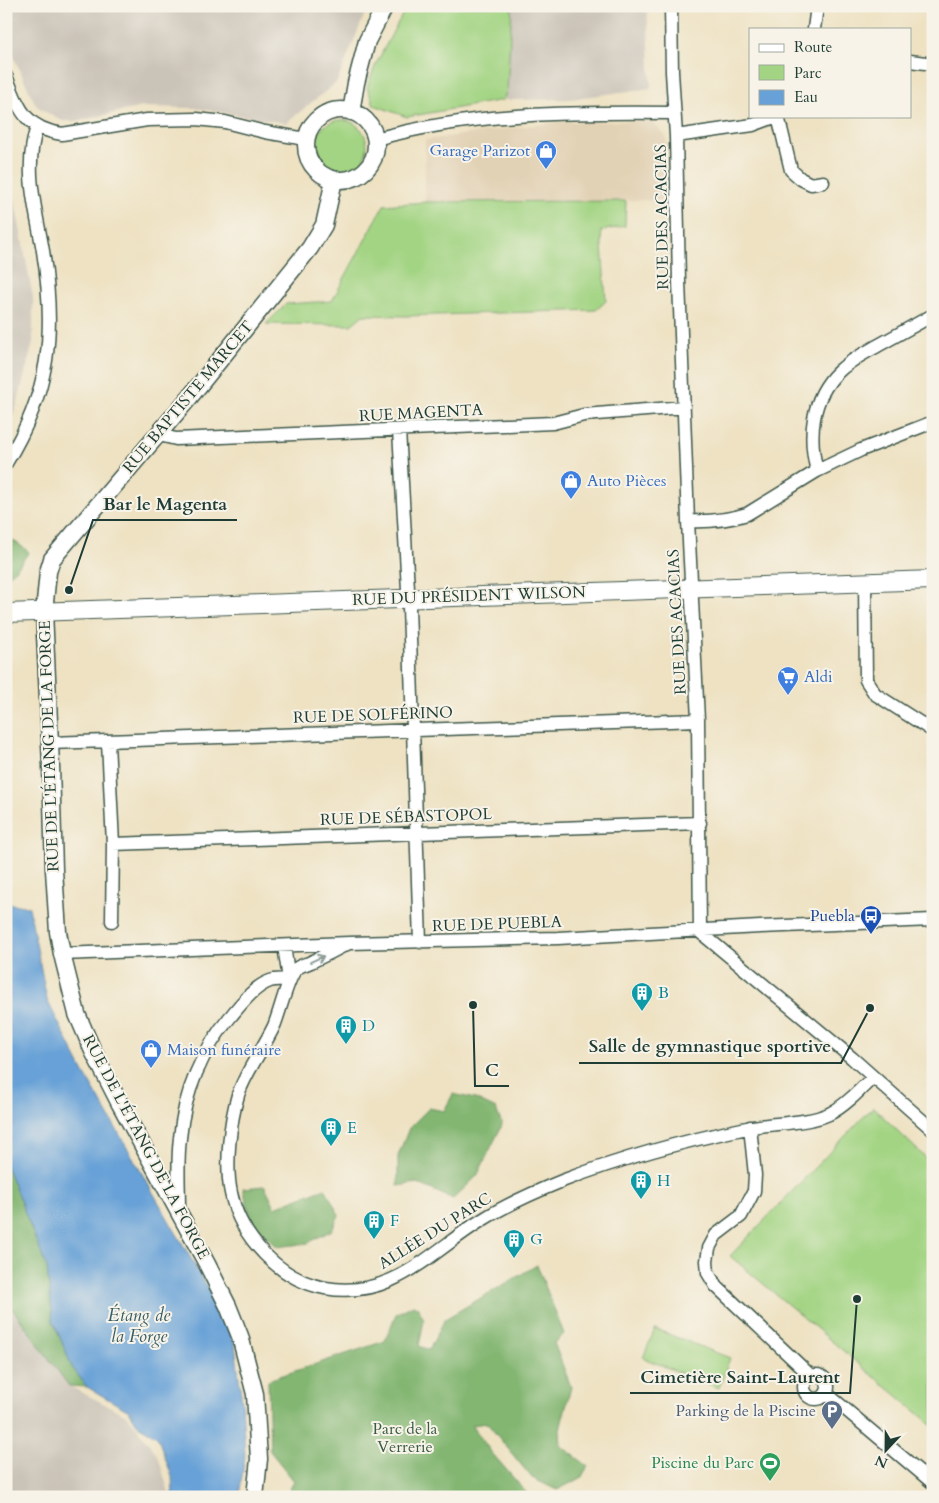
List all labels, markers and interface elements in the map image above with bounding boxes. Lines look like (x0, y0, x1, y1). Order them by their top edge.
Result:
legend (749, 28, 912, 118)
text: Route (794, 37, 832, 57)
text: Parc (794, 63, 822, 83)
text: Eau (794, 87, 818, 107)
shop icon: Garage Parizot (534, 139, 558, 170)
place label: Garage Parizot (430, 140, 530, 162)
street label: RUE DES ACACIAS (650, 144, 674, 290)
street label: RUE BAPTISTE MARCET (118, 316, 258, 478)
street label: RUE MAGENTA (358, 399, 484, 427)
shop icon: Auto Pièces (559, 469, 583, 500)
place label: Auto Pièces (587, 470, 666, 492)
callout: Bar le Magenta (93, 487, 237, 520)
text: Bar le Magenta (103, 492, 227, 517)
street label: RUE DES ACACIAS (662, 549, 692, 695)
street label: RUE DU PRÉSIDENT WILSON (352, 581, 586, 611)
street label: RUE DE L'ÉTANG DE LA FORGE (34, 620, 64, 872)
supermarket icon: Aldi (776, 665, 800, 696)
place label: Aldi (804, 666, 833, 688)
street label: RUE DE SOLFÉRINO (293, 701, 453, 729)
street label: RUE DE SÉBASTOPOL (320, 803, 493, 831)
bus stop icon: Puebla (859, 904, 883, 935)
place label: Puebla (810, 905, 855, 927)
street label: RUE DE PUEBLA (432, 911, 563, 937)
one-way arrow (309, 954, 324, 963)
building icon: B (630, 981, 654, 1012)
place label: B (658, 982, 669, 1004)
building icon: D (334, 1014, 358, 1045)
place label: D (362, 1015, 375, 1037)
callout: Salle de gymnastique sportive (579, 1030, 841, 1063)
street label: RUE DE L'ÉTANG DE LA FORGE (77, 1031, 215, 1263)
text: Salle de gymnastique sportive (589, 1034, 831, 1059)
shop icon: Maison funéraire (139, 1038, 163, 1069)
place label: Maison funéraire (167, 1039, 281, 1061)
callout: C (475, 1053, 509, 1086)
text: C (485, 1058, 499, 1083)
building icon: E (319, 1116, 343, 1147)
place label: E (347, 1117, 357, 1139)
building icon: H (629, 1169, 653, 1200)
place label: H (657, 1170, 670, 1192)
street label: ALLÉE DU PARC (374, 1187, 496, 1275)
building icon: F (362, 1209, 386, 1240)
place label: F (390, 1210, 399, 1232)
building icon: G (502, 1228, 526, 1259)
place label: G (530, 1229, 543, 1251)
water label: Étang de la Forge (108, 1303, 171, 1349)
callout: Cimetière Saint-Laurent (630, 1360, 850, 1393)
text: Cimetière Saint-Laurent (640, 1365, 840, 1390)
parking icon: Parking de la Piscine (820, 1399, 844, 1430)
place label: Parking de la Piscine (676, 1400, 816, 1422)
park label: Parc de la Verrerie (373, 1418, 438, 1458)
north arrow (862, 1426, 912, 1476)
sports icon: Piscine du Parc (758, 1451, 782, 1482)
text: N (872, 1451, 891, 1473)
place label: Piscine du Parc (651, 1452, 754, 1474)

